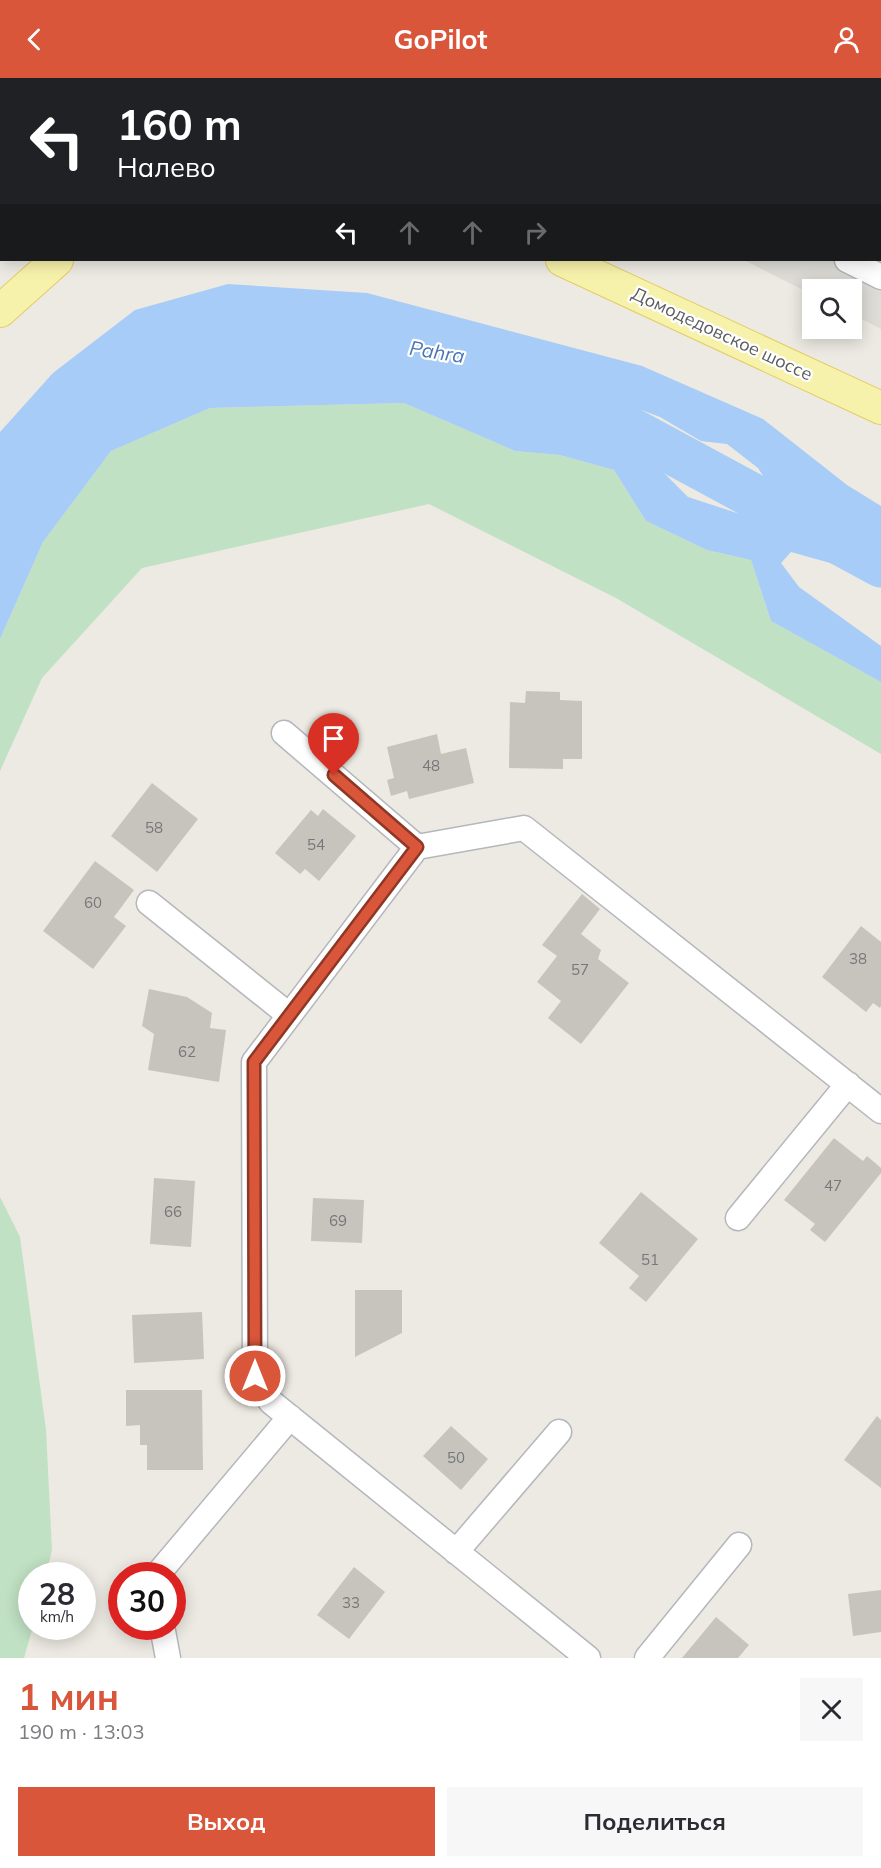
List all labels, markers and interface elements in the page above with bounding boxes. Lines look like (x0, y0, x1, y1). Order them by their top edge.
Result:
text: GoPilot (393, 22, 488, 56)
icon: back (18, 23, 51, 56)
icon: person (830, 23, 863, 56)
text: 160 m (117, 98, 242, 151)
icon: left (18, 102, 96, 180)
text: Налево (117, 150, 216, 184)
icon: left (330, 216, 363, 249)
icon: ahead (393, 216, 426, 249)
icon: ahead (456, 216, 489, 249)
icon: right (519, 216, 552, 249)
map controls (802, 279, 862, 339)
button: search (802, 279, 862, 339)
street label: Домодедовское шоссе (628, 281, 816, 386)
water label: Pahra (408, 335, 466, 368)
pin (308, 713, 359, 775)
icon: arrive (317, 722, 350, 755)
house number: 48 (422, 756, 440, 775)
house number: 58 (145, 818, 163, 837)
house number: 54 (307, 835, 325, 854)
house number: 60 (84, 893, 102, 912)
house number: 38 (849, 949, 867, 968)
house number: 57 (571, 960, 589, 979)
house number: 62 (178, 1042, 196, 1061)
house number: 47 (824, 1176, 842, 1195)
house number: 66 (164, 1202, 182, 1221)
house number: 69 (329, 1211, 347, 1230)
house number: 51 (641, 1250, 659, 1269)
position arrow (223, 1344, 287, 1408)
house number: 50 (447, 1448, 465, 1467)
speed limit sign: 30 (108, 1562, 186, 1640)
text: 28 (39, 1575, 75, 1613)
house number: 33 (342, 1593, 360, 1612)
text: km/h (40, 1607, 74, 1626)
text: 1 мин (18, 1674, 119, 1719)
button: close (800, 1678, 863, 1741)
text: 190 m · 13:03 (18, 1719, 144, 1744)
button: Выход (18, 1787, 435, 1856)
button: Поделиться (447, 1787, 863, 1856)

